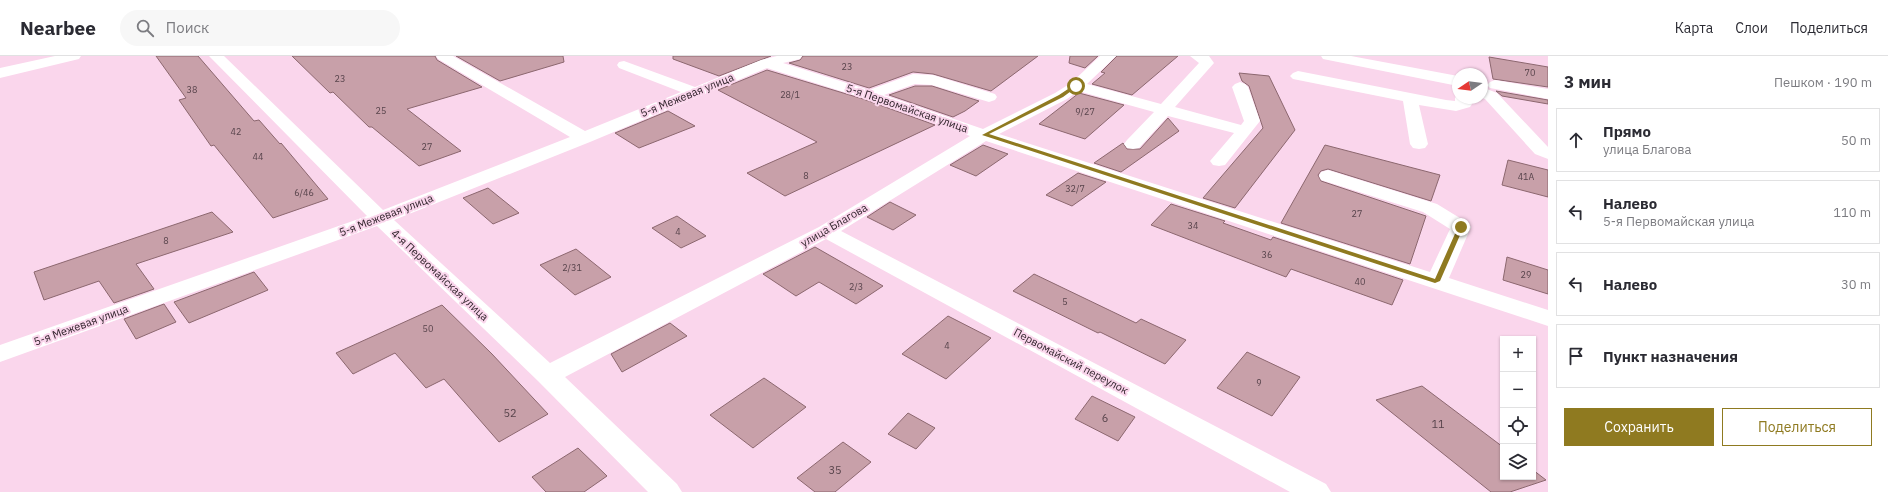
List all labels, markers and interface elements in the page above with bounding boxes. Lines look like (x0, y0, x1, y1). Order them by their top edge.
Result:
search box (120, 10, 400, 46)
text: Nearbee (20, 16, 96, 40)
icon: search (134, 17, 156, 39)
text: Поиск (166, 18, 209, 37)
text: Карта (1675, 19, 1713, 37)
text: Слои (1735, 19, 1768, 37)
text: Поделиться (1790, 19, 1868, 37)
house number: 23 (842, 61, 852, 72)
house number: 70 (1525, 67, 1535, 78)
north arrow (1452, 68, 1488, 104)
street label: 5-я Межевая улица (638, 70, 736, 120)
text: 3 мин (1564, 71, 1611, 93)
house number: 23 (335, 73, 345, 84)
text: Пешком · 190 m (1774, 74, 1872, 91)
route start (1067, 77, 1085, 95)
street label: 5-я Первомайская улица (844, 81, 970, 136)
house number: 38 (187, 84, 197, 95)
house number: 28/1 (780, 89, 800, 100)
house number: 25 (376, 105, 386, 116)
house number: 9/27 (1075, 106, 1095, 117)
text: Прямо (1603, 122, 1651, 141)
house number: 42 (231, 126, 241, 137)
icon: ahead (1565, 129, 1587, 151)
text: 50 m (1841, 132, 1871, 149)
house number: 27 (422, 141, 432, 152)
text: улица Благова (1603, 141, 1691, 158)
house number: 44 (253, 151, 263, 162)
house number: 8 (803, 170, 809, 181)
house number: 41А (1518, 171, 1535, 182)
house number: 32/7 (1065, 183, 1085, 194)
house number: 6/46 (294, 187, 314, 198)
street label: 5-я Межевая улица (337, 191, 435, 239)
text: Налево (1603, 194, 1657, 213)
street label: улица Благова (798, 200, 870, 250)
icon: left (1565, 201, 1587, 223)
text: 110 m (1833, 204, 1871, 221)
house number: 27 (1352, 208, 1362, 219)
text: 5-я Первомайская улица (1603, 213, 1754, 230)
route end (1452, 218, 1470, 236)
house number: 34 (1188, 220, 1198, 231)
street label: 4-я Первомайская улица (388, 226, 492, 324)
house number: 4 (675, 226, 681, 237)
house number: 8 (163, 235, 169, 246)
house number: 36 (1262, 249, 1272, 260)
house number: 2/31 (562, 262, 582, 273)
house number: 29 (1521, 269, 1531, 280)
icon: left (1565, 273, 1587, 295)
text: Налево (1603, 275, 1657, 294)
house number: 40 (1355, 276, 1365, 287)
text: 30 m (1841, 276, 1871, 293)
house number: 2/3 (849, 281, 863, 292)
house number: 5 (1062, 296, 1068, 307)
street label: 5-я Межевая улица (32, 301, 130, 349)
house number: 50 (423, 323, 433, 334)
street label: Первомайский переулок (1011, 325, 1131, 397)
map controls (1500, 336, 1536, 480)
button: + (1500, 336, 1536, 372)
house number: 4 (944, 340, 950, 351)
icon: arrive (1565, 345, 1587, 367)
text: Пункт назначения (1603, 347, 1738, 366)
button: − (1500, 372, 1536, 408)
house number: 9 (1256, 377, 1262, 388)
house number: 52 (503, 406, 517, 420)
button: locate (1500, 408, 1536, 444)
button: Сохранить (1564, 408, 1714, 446)
button: Поделиться (1722, 408, 1872, 446)
house number: 6 (1102, 411, 1108, 425)
house number: 11 (1431, 417, 1445, 431)
button: layers (1500, 444, 1536, 480)
house number: 35 (828, 463, 842, 477)

